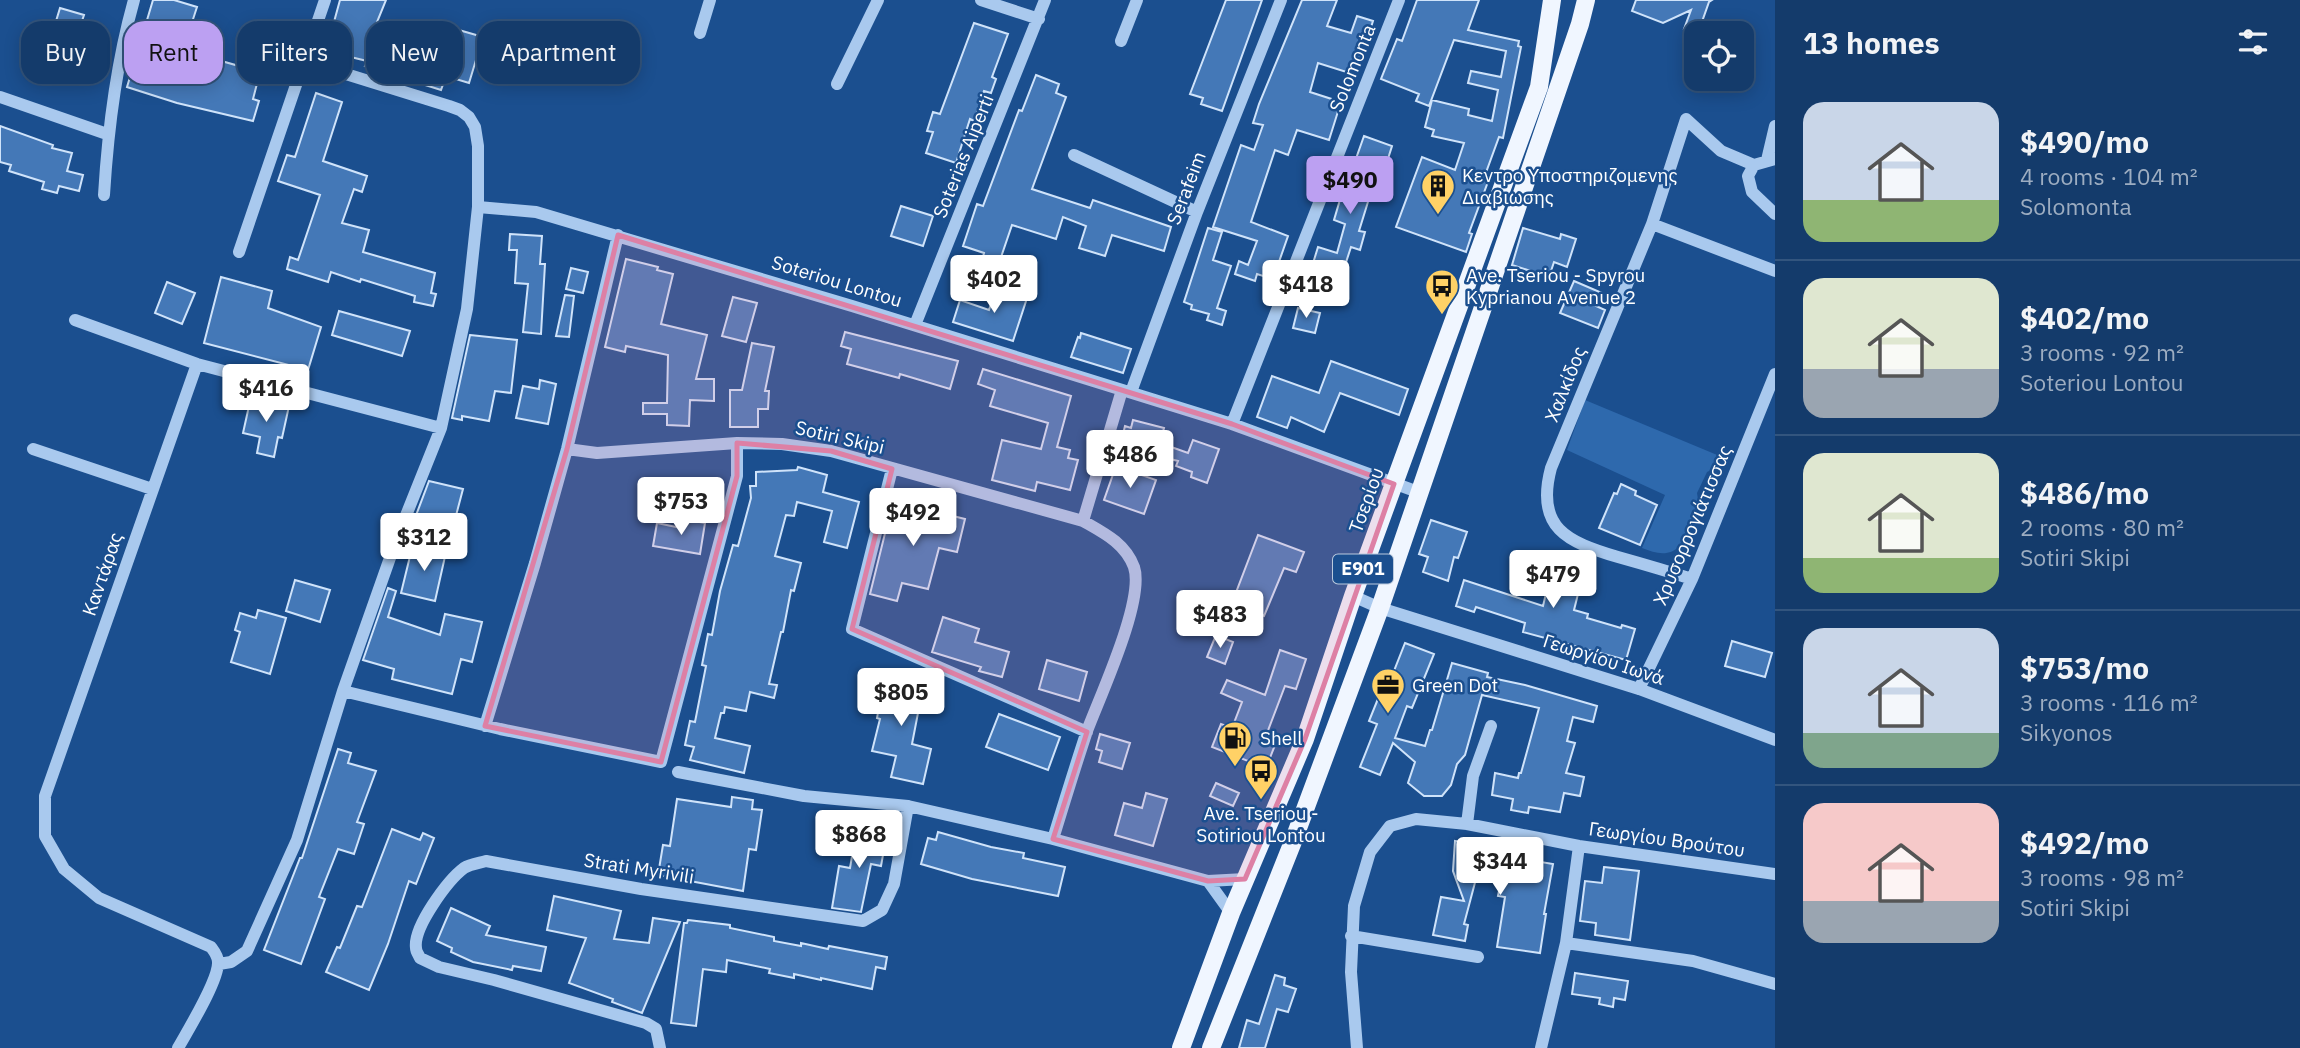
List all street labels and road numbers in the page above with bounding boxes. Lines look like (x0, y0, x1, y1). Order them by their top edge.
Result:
street label: Solomonta (1324, 21, 1380, 115)
street label: Soterias Aiperti (927, 91, 999, 221)
street label: Serafeim (1161, 148, 1211, 228)
street label: Soteriou Lontou (769, 250, 905, 312)
street label: Χαλκίδος (1539, 343, 1591, 425)
street label: Sotiri Skipi (793, 415, 887, 459)
street label: Χρυσορρογιάτισσας (1647, 441, 1737, 609)
street label: Τσερίου (1343, 464, 1389, 536)
street label: Καντάρας (77, 529, 127, 619)
road number: E901 (1333, 554, 1393, 584)
street label: Γεωργίου Ιωνά (1540, 628, 1668, 690)
street label: Γεωργίου Βρούτου (1587, 816, 1747, 862)
street label: Strati Myrivili (582, 847, 696, 889)

